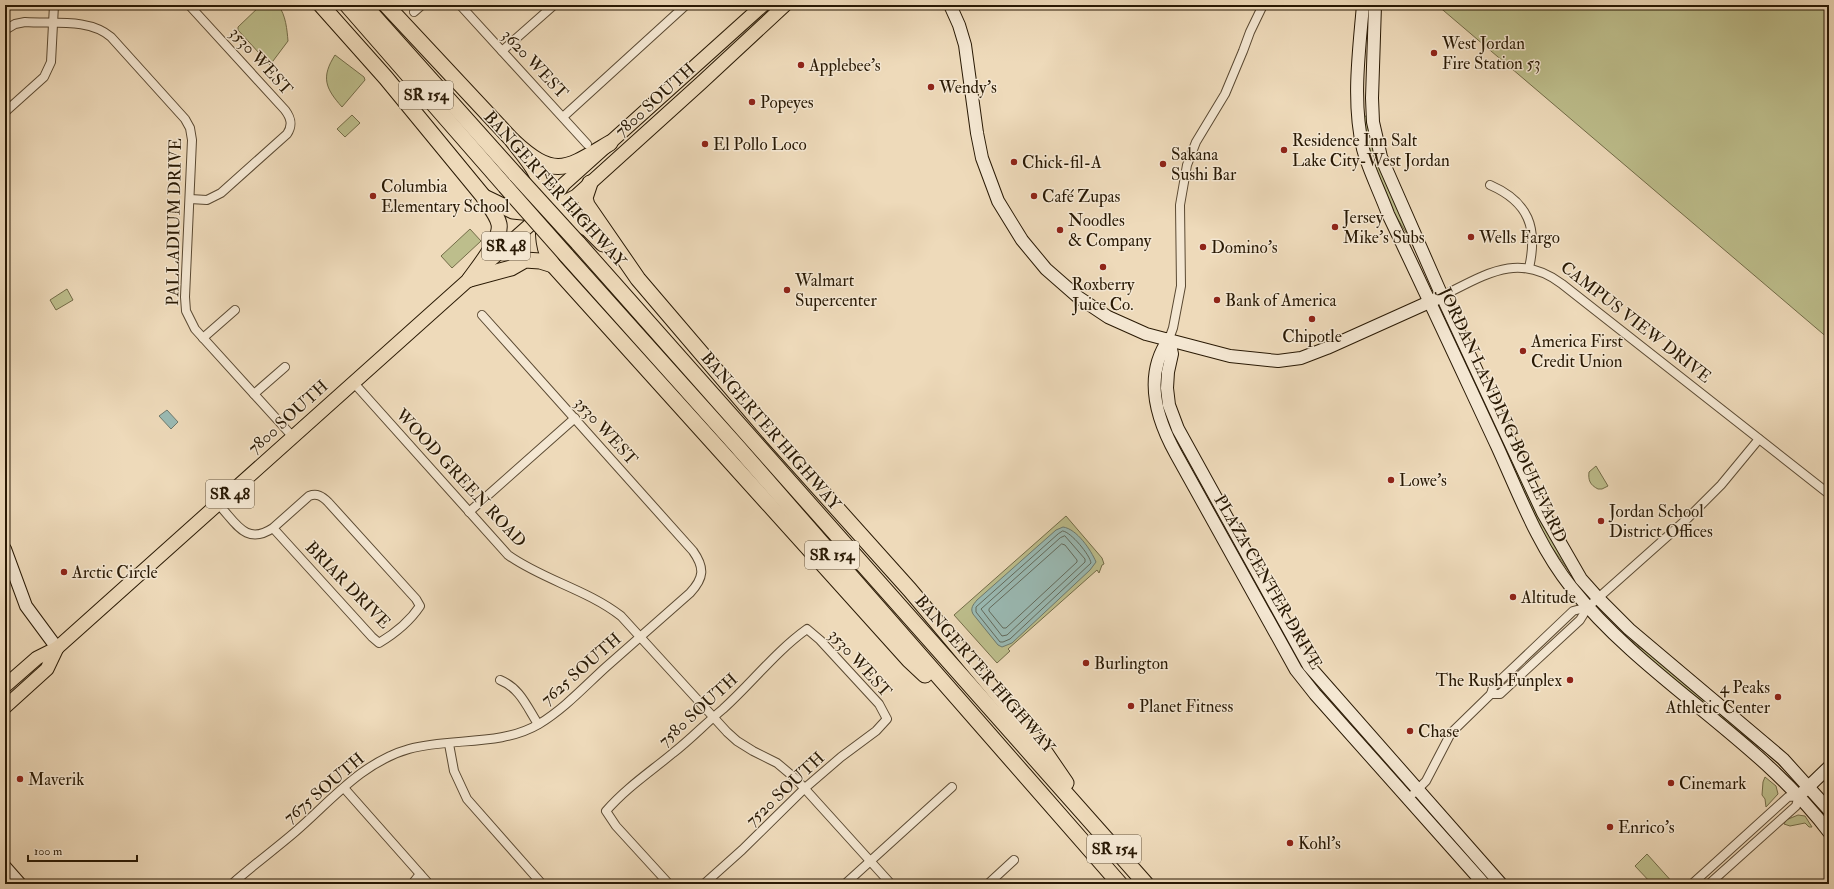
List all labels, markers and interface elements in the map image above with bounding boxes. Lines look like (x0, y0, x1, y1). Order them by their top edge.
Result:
street label: 3530 WEST (225, 23, 297, 100)
street label: 3620 WEST (497, 25, 573, 103)
place label: West Jordan Fire Station 53 (1441, 33, 1540, 74)
marker: West Jordan Fire Station 53 (1429, 48, 1439, 58)
place label: Applebee's (808, 55, 881, 77)
street label: 7800 SOUTH (611, 58, 700, 142)
marker: Applebee's (796, 60, 806, 70)
place label: Wendy's (938, 77, 997, 99)
road number: SR 154 (399, 81, 453, 109)
marker: Wendy's (926, 82, 936, 92)
place label: Popeyes (760, 92, 814, 114)
marker: Popeyes (747, 97, 757, 107)
street label: BANGERTER HIGHWAY (479, 107, 631, 272)
place label: Residence Inn Salt Lake City-West Jordan (1292, 130, 1450, 172)
place label: El Pollo Loco (713, 134, 807, 155)
street label: PALLADIUM DRIVE (162, 138, 186, 306)
marker: El Pollo Loco (700, 139, 710, 149)
place label: Sakana Sushi Bar (1171, 144, 1237, 185)
marker: Residence Inn Salt Lake City-West Jordan (1279, 145, 1289, 155)
place label: Chick-fil-A (1022, 152, 1102, 173)
marker: Chick-fil-A (1009, 157, 1019, 167)
marker: Sakana Sushi Bar (1158, 159, 1168, 169)
place label: Columbia Elementary School (381, 176, 510, 218)
place label: Café Zupas (1042, 186, 1121, 208)
marker: Columbia Elementary School (368, 191, 378, 201)
marker: Café Zupas (1029, 191, 1039, 201)
place label: Jersey Mike's Subs (1342, 207, 1425, 248)
place label: Noodles & Company (1068, 210, 1152, 252)
marker: Jersey Mike's Subs (1330, 222, 1340, 232)
marker: Noodles & Company (1055, 225, 1065, 235)
place label: Wells Fargo (1478, 227, 1560, 248)
road number: SR 48 (482, 232, 530, 260)
marker: Wells Fargo (1466, 232, 1476, 242)
place label: Domino's (1211, 237, 1278, 258)
marker: Domino's (1198, 242, 1208, 252)
street label: CAMPUS VIEW DRIVE (1556, 257, 1716, 387)
marker: Roxberry Juice Co. (1098, 262, 1108, 272)
place label: Walmart Supercenter (794, 270, 877, 312)
place label: Roxberry Juice Co. (1071, 274, 1135, 316)
street label: JORDAN LANDING BOULEVARD (1433, 283, 1572, 546)
marker: Walmart Supercenter (782, 285, 792, 295)
place label: Bank of America (1225, 290, 1338, 311)
marker: Bank of America (1212, 295, 1222, 305)
marker: Chipotle (1307, 314, 1317, 324)
place label: Chipotle (1282, 326, 1342, 348)
place label: America First Credit Union (1530, 331, 1623, 372)
marker: America First Credit Union (1518, 346, 1528, 356)
street label: BANGERTER HIGHWAY (696, 347, 846, 515)
street label: 7800 SOUTH (244, 375, 333, 459)
street label: 3530 WEST (570, 393, 642, 470)
street label: WOOD GREEN ROAD (391, 404, 531, 552)
place label: Lowe's (1399, 470, 1447, 491)
marker: Lowe's (1386, 475, 1396, 485)
road number: SR 48 (206, 480, 254, 508)
street label: PLAZA CENTER DRIVE (1209, 491, 1327, 673)
place label: Jordan School District Offices (1608, 501, 1713, 542)
marker: Jordan School District Offices (1596, 516, 1606, 526)
street label: BRIAR DRIVE (301, 537, 395, 633)
road number: SR 154 (805, 541, 859, 569)
place label: Arctic Circle (71, 562, 158, 583)
marker: Arctic Circle (59, 567, 69, 577)
place label: Altitude (1520, 587, 1576, 608)
street label: BANGERTER HIGHWAY (910, 590, 1060, 758)
marker: Altitude (1508, 592, 1518, 602)
street label: 3530 WEST (824, 625, 896, 702)
street label: 7625 SOUTH (536, 628, 626, 710)
place label: Burlington (1094, 653, 1169, 674)
marker: Burlington (1081, 658, 1091, 668)
street label: 7580 SOUTH (654, 669, 742, 751)
place label: The Rush Funplex (1436, 670, 1562, 692)
marker: The Rush Funplex (1565, 675, 1575, 685)
place label: 4 Peaks Athletic Center (1665, 677, 1771, 718)
marker: 4 Peaks Athletic Center (1773, 692, 1783, 702)
place label: Planet Fitness (1139, 696, 1233, 717)
marker: Planet Fitness (1126, 701, 1136, 711)
place label: Chase (1418, 721, 1459, 742)
marker: Chase (1405, 726, 1415, 736)
street label: 7520 SOUTH (741, 747, 829, 831)
street label: 7675 SOUTH (279, 748, 369, 828)
place label: Maverik (28, 769, 84, 790)
place label: Cinemark (1679, 773, 1746, 794)
marker: Maverik (15, 774, 25, 784)
marker: Cinemark (1666, 778, 1676, 788)
place label: Enrico's (1618, 817, 1675, 838)
marker: Enrico's (1605, 822, 1615, 832)
place label: Kohl's (1298, 833, 1341, 854)
road number: SR 154 (1087, 835, 1141, 863)
scale bar (28, 837, 137, 863)
marker: Kohl's (1285, 838, 1295, 848)
text: 100 m (34, 844, 63, 859)

